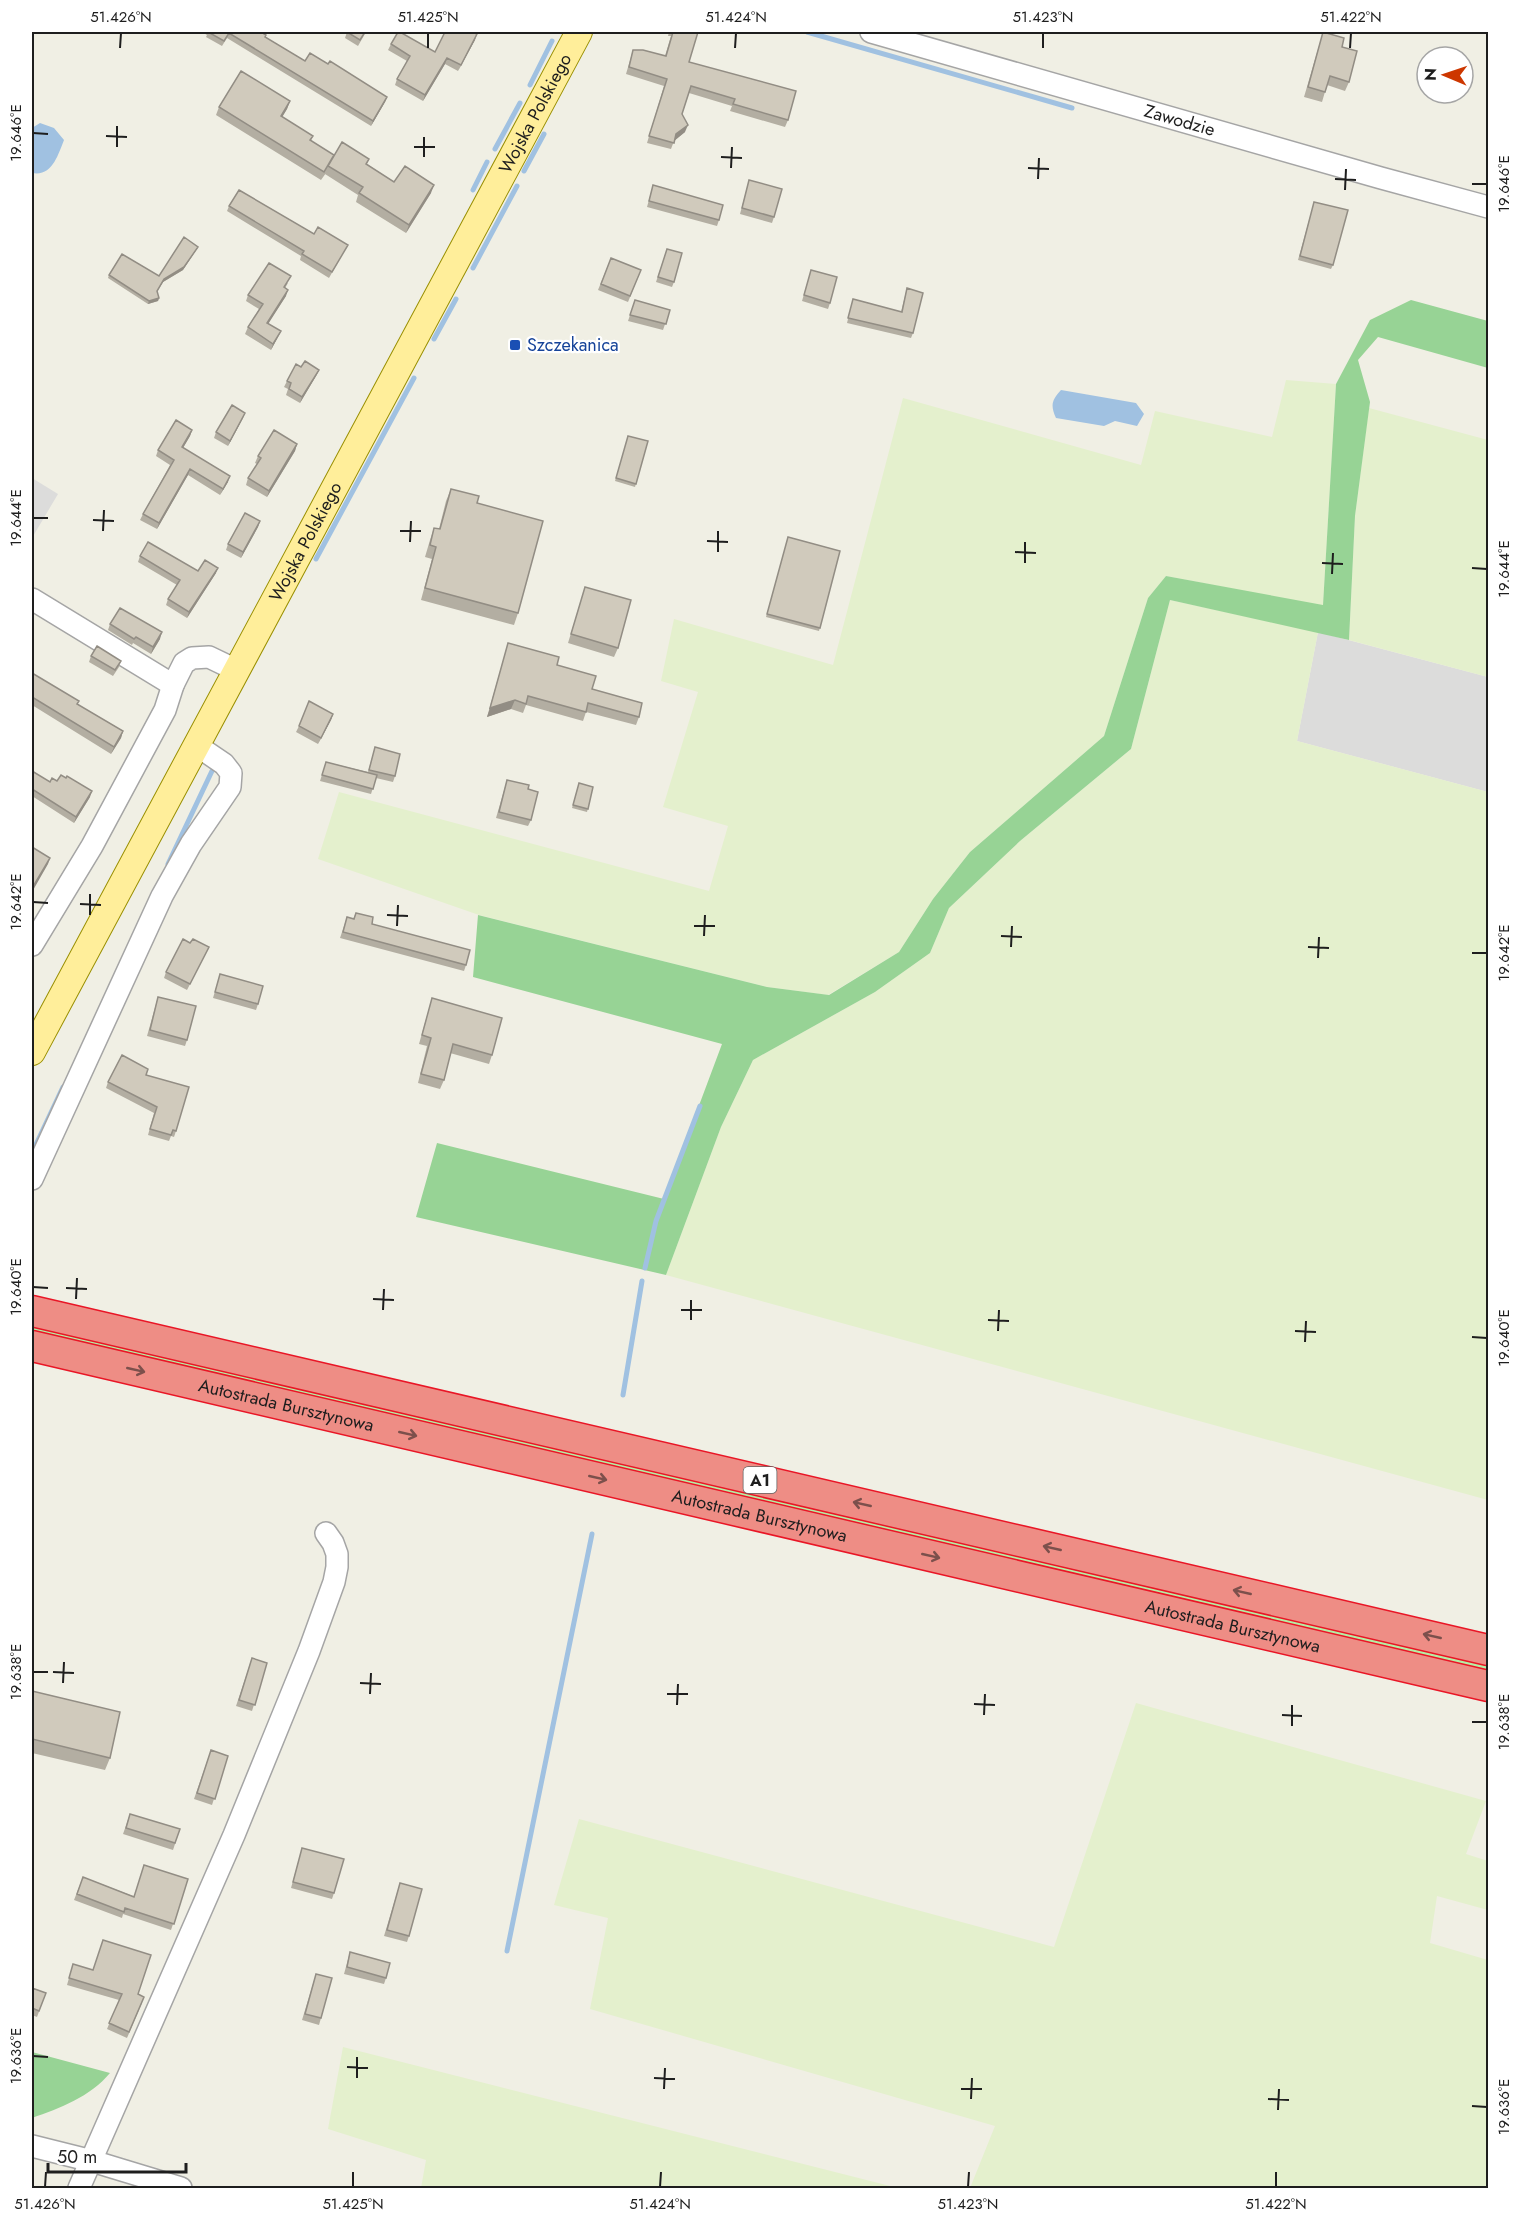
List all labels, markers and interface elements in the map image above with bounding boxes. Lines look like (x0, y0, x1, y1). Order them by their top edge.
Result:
text: 51.426°N (90, 6, 152, 28)
text: 51.425°N (397, 6, 459, 28)
text: 51.424°N (705, 6, 767, 28)
text: 51.423°N (1013, 6, 1073, 28)
text: 51.422°N (1320, 6, 1382, 28)
north arrow (1415, 45, 1475, 105)
street label: Wojska Polskiego (493, 49, 578, 178)
text: N (1419, 68, 1442, 81)
street label: Zawodzie (1141, 98, 1218, 143)
text: 19.646°E (5, 104, 27, 162)
text: 19.646°E (1493, 155, 1515, 213)
place label: Szczekanica (527, 332, 619, 358)
marker: Szczekanica (508, 338, 522, 352)
street label: Wojska Polskiego (263, 477, 348, 606)
text: 19.644°E (5, 489, 27, 547)
text: 19.644°E (1493, 540, 1515, 598)
text: 19.642°E (5, 873, 27, 931)
text: 19.642°E (1493, 924, 1515, 982)
text: 19.640°E (5, 1258, 27, 1316)
text: 19.640°E (1493, 1309, 1515, 1367)
one-way arrow (126, 1365, 145, 1377)
street label: Autostrada Bursztynowa (196, 1372, 376, 1438)
one-way arrow (398, 1428, 417, 1440)
road number: A1 (744, 1467, 777, 1493)
one-way arrow (588, 1473, 607, 1484)
street label: Autostrada Bursztynowa (669, 1483, 850, 1549)
one-way arrow (852, 1498, 872, 1509)
one-way arrow (1042, 1542, 1061, 1554)
one-way arrow (921, 1550, 940, 1562)
one-way arrow (1232, 1586, 1251, 1598)
street label: Autostrada Bursztynowa (1142, 1593, 1323, 1659)
one-way arrow (1422, 1630, 1441, 1642)
text: 19.638°E (5, 1644, 27, 1700)
text: 19.638°E (1493, 1694, 1515, 1750)
text: 19.636°E (5, 2028, 27, 2084)
text: 19.636°E (1493, 2079, 1515, 2135)
scale bar (48, 2136, 186, 2174)
text: 50 m (57, 2144, 97, 2170)
text: 51.426°N (14, 2193, 76, 2215)
text: 51.425°N (322, 2193, 384, 2215)
text: 51.424°N (629, 2193, 691, 2215)
text: 51.423°N (938, 2193, 998, 2215)
text: 51.422°N (1245, 2193, 1307, 2215)

